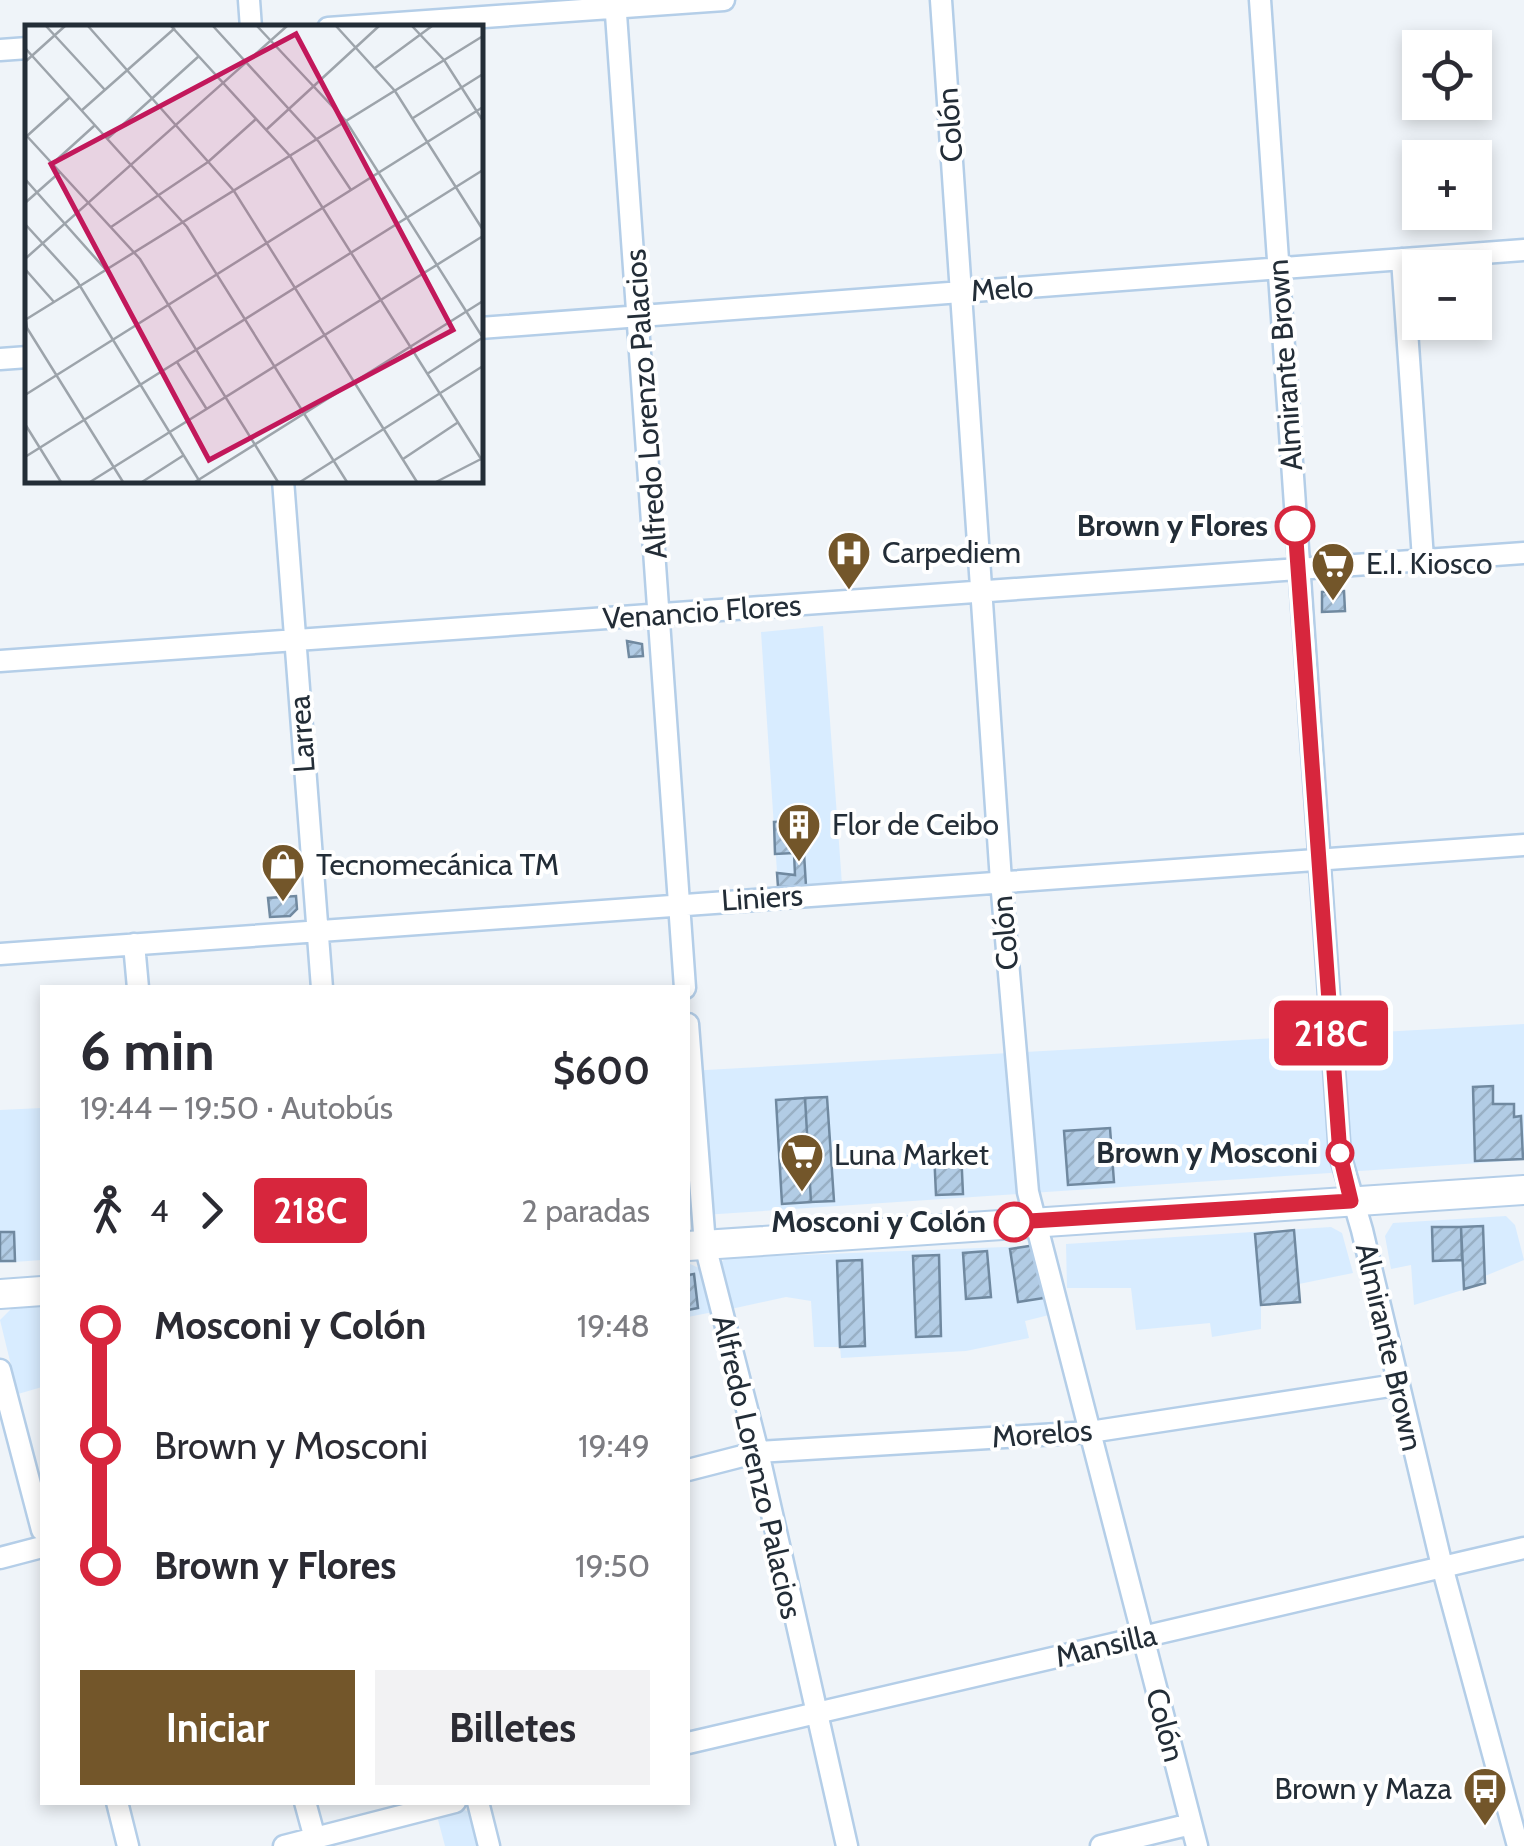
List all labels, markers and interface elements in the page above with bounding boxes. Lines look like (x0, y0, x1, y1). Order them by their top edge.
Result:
inset map (25, 25, 482, 482)
map controls (1402, 30, 1492, 340)
button: locate (1402, 30, 1492, 120)
street label: Colón (928, 86, 971, 164)
button: + (1402, 140, 1492, 230)
street label: Alfredo Lorenzo Palacios (616, 248, 675, 560)
button: − (1402, 250, 1492, 340)
street label: Almirante Brown (1259, 258, 1310, 472)
street label: Melo (969, 268, 1035, 309)
place label: Brown y Flores (1077, 507, 1268, 544)
marker: Brown y Flores (1276, 507, 1314, 545)
hospital icon: Carpediem (826, 530, 872, 591)
place label: Carpediem (882, 534, 1021, 571)
supermarket icon: E.I. Kiosco (1310, 541, 1356, 602)
place label: E.I. Kiosco (1366, 545, 1492, 582)
street label: Venancio Flores (601, 586, 803, 637)
street label: Larrea (280, 693, 323, 774)
building icon: Flor de Ceibo (776, 802, 822, 863)
place label: Flor de Ceibo (832, 806, 999, 843)
shop icon: Tecnomecánica TM (260, 842, 306, 903)
place label: Tecnomecánica TM (316, 846, 559, 883)
street label: Liniers (720, 876, 804, 919)
street label: Colón (983, 894, 1026, 972)
line badge: 218C (1261, 1000, 1401, 1066)
text: 218C (1294, 1012, 1368, 1055)
text: 6 min (80, 1017, 215, 1084)
text: $600 (553, 1047, 650, 1094)
text: 19:44 – 19:50 · Autobús (80, 1088, 393, 1127)
supermarket icon: Luna Market (779, 1132, 825, 1193)
place label: Brown y Mosconi (1096, 1134, 1318, 1171)
place label: Luna Market (834, 1136, 989, 1173)
marker: Brown y Mosconi (1327, 1140, 1353, 1166)
icon: walk (80, 1183, 135, 1238)
icon: forward (184, 1183, 239, 1238)
text: 218C (274, 1189, 347, 1232)
text: 4 (150, 1191, 169, 1230)
text: 2 paradas (521, 1191, 650, 1230)
place label: Mosconi y Colón (771, 1203, 986, 1240)
marker: Mosconi y Colón (995, 1203, 1033, 1241)
street label: Almirante Brown (1348, 1239, 1431, 1454)
text: Mosconi y Colón (154, 1302, 426, 1349)
text: 19:48 (577, 1306, 650, 1345)
street label: Alfredo Lorenzo Palacios (705, 1311, 810, 1622)
street label: Morelos (990, 1412, 1094, 1455)
text: Brown y Mosconi (154, 1422, 428, 1469)
text: 19:49 (578, 1426, 650, 1465)
text: Brown y Flores (154, 1542, 396, 1589)
text: 19:50 (575, 1546, 650, 1585)
street label: Mansilla (1052, 1616, 1161, 1675)
button: Iniciar (80, 1670, 355, 1785)
button: Billetes (375, 1670, 650, 1785)
street label: Colón (1138, 1684, 1193, 1766)
bus stop icon: Brown y Maza (1462, 1766, 1508, 1827)
place label: Brown y Maza (1275, 1770, 1453, 1807)

